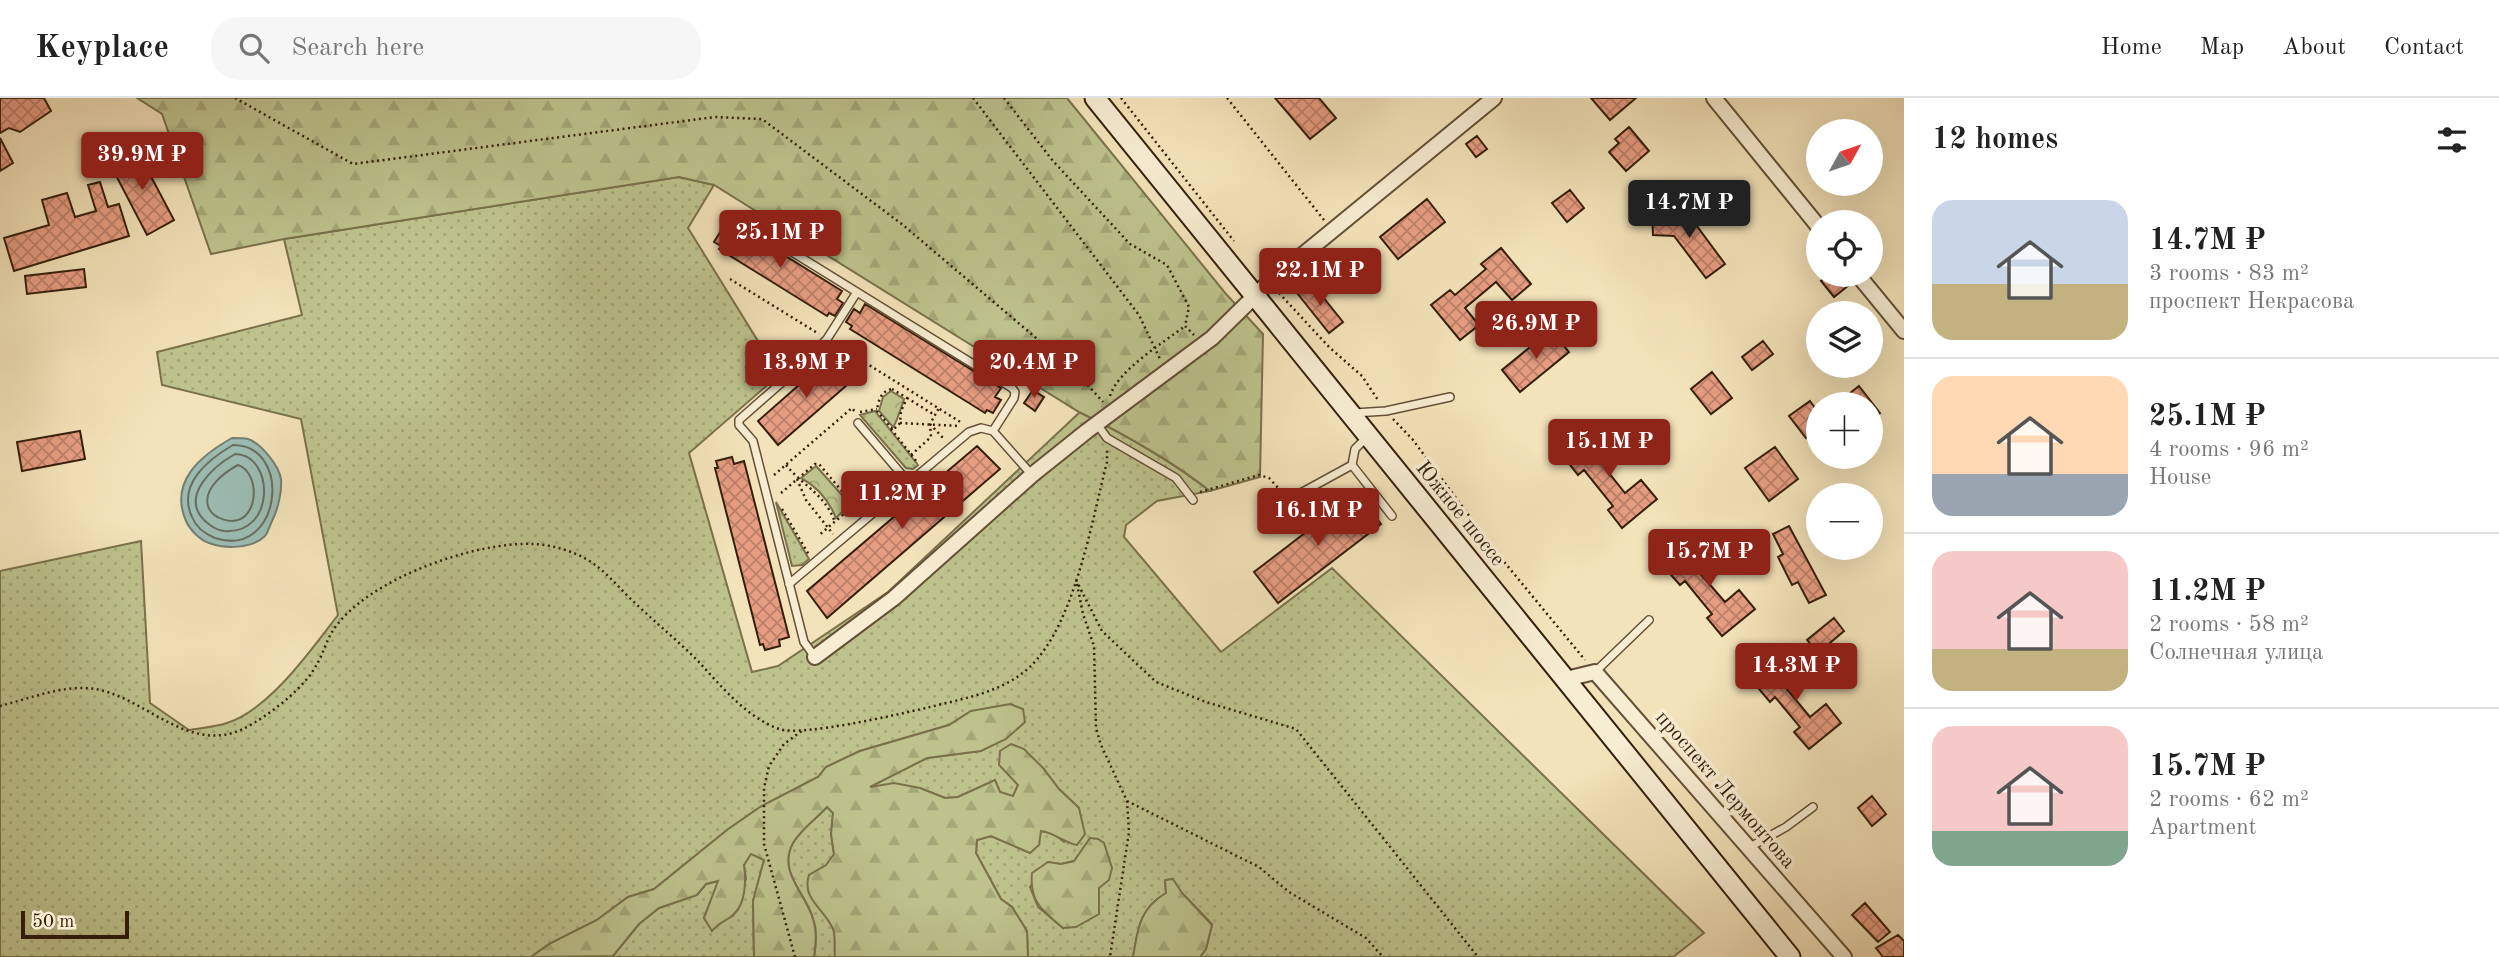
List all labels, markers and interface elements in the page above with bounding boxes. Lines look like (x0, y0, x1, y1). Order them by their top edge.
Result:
search box (211, 17, 701, 80)
icon: search (235, 29, 273, 67)
text: Keyplace (35, 32, 169, 65)
text: Search here (291, 35, 424, 61)
text: Home (2101, 36, 2162, 60)
text: Map (2200, 36, 2244, 60)
text: About (2282, 36, 2346, 60)
text: Contact (2384, 36, 2464, 60)
north arrow (1806, 119, 1883, 196)
map controls (1806, 119, 1883, 560)
icon: filters (2433, 121, 2471, 159)
text: 12 homes (1932, 125, 2058, 155)
pin: 39.9M ₽ (77, 132, 207, 192)
text: 39.9M ₽ (97, 143, 187, 166)
pin: 14.7M ₽ (1624, 180, 1754, 240)
text: 14.7M ₽ (1644, 191, 1734, 214)
button: locate (1806, 210, 1883, 287)
pin: 25.1M ₽ (715, 211, 845, 270)
text: 25.1M ₽ (735, 221, 825, 244)
text: 14.7M ₽ (2149, 226, 2266, 256)
icon: home (1988, 228, 2072, 312)
pin: 22.1M ₽ (1255, 248, 1385, 308)
text: 22.1M ₽ (1275, 259, 1365, 282)
text: 3 rooms · 83 m² (2149, 262, 2309, 285)
text: проспект Некрасова (2149, 290, 2354, 313)
button: layers (1806, 301, 1883, 378)
pin: 26.9M ₽ (1471, 302, 1601, 361)
text: 26.9M ₽ (1491, 312, 1581, 335)
pin: 13.9M ₽ (741, 341, 871, 400)
pin: 20.4M ₽ (969, 341, 1099, 400)
text: 13.9M ₽ (761, 351, 851, 374)
text: 20.4M ₽ (989, 351, 1079, 374)
button: + (1806, 392, 1883, 469)
text: 25.1M ₽ (2149, 402, 2266, 432)
icon: home (1988, 404, 2072, 488)
pin: 15.1M ₽ (1544, 420, 1674, 479)
text: 15.1M ₽ (1564, 430, 1654, 453)
text: 4 rooms · 96 m² (2149, 438, 2309, 461)
street label: Южное шоссе (1411, 458, 1508, 570)
text: House (2149, 466, 2211, 489)
pin: 11.2M ₽ (837, 472, 967, 531)
text: 11.2M ₽ (857, 482, 947, 505)
button: − (1806, 483, 1883, 560)
pin: 16.1M ₽ (1253, 489, 1383, 548)
text: 16.1M ₽ (1273, 499, 1363, 522)
pin: 15.7M ₽ (1644, 530, 1774, 589)
text: 15.7M ₽ (1664, 540, 1754, 563)
text: 11.2M ₽ (2149, 577, 2266, 607)
icon: home (1988, 579, 2072, 663)
text: 2 rooms · 58 m² (2149, 613, 2309, 636)
text: Солнечная улица (2149, 641, 2323, 664)
pin: 14.3M ₽ (1731, 644, 1861, 703)
text: 14.3M ₽ (1751, 654, 1841, 677)
street label: проспект Лермонтова (1651, 707, 1799, 873)
text: 15.7M ₽ (2149, 752, 2266, 782)
icon: home (1988, 754, 2072, 838)
text: 2 rooms · 62 m² (2149, 788, 2309, 811)
text: Apartment (2149, 816, 2257, 839)
scale bar (21, 908, 130, 940)
text: 50 m (32, 913, 74, 932)

